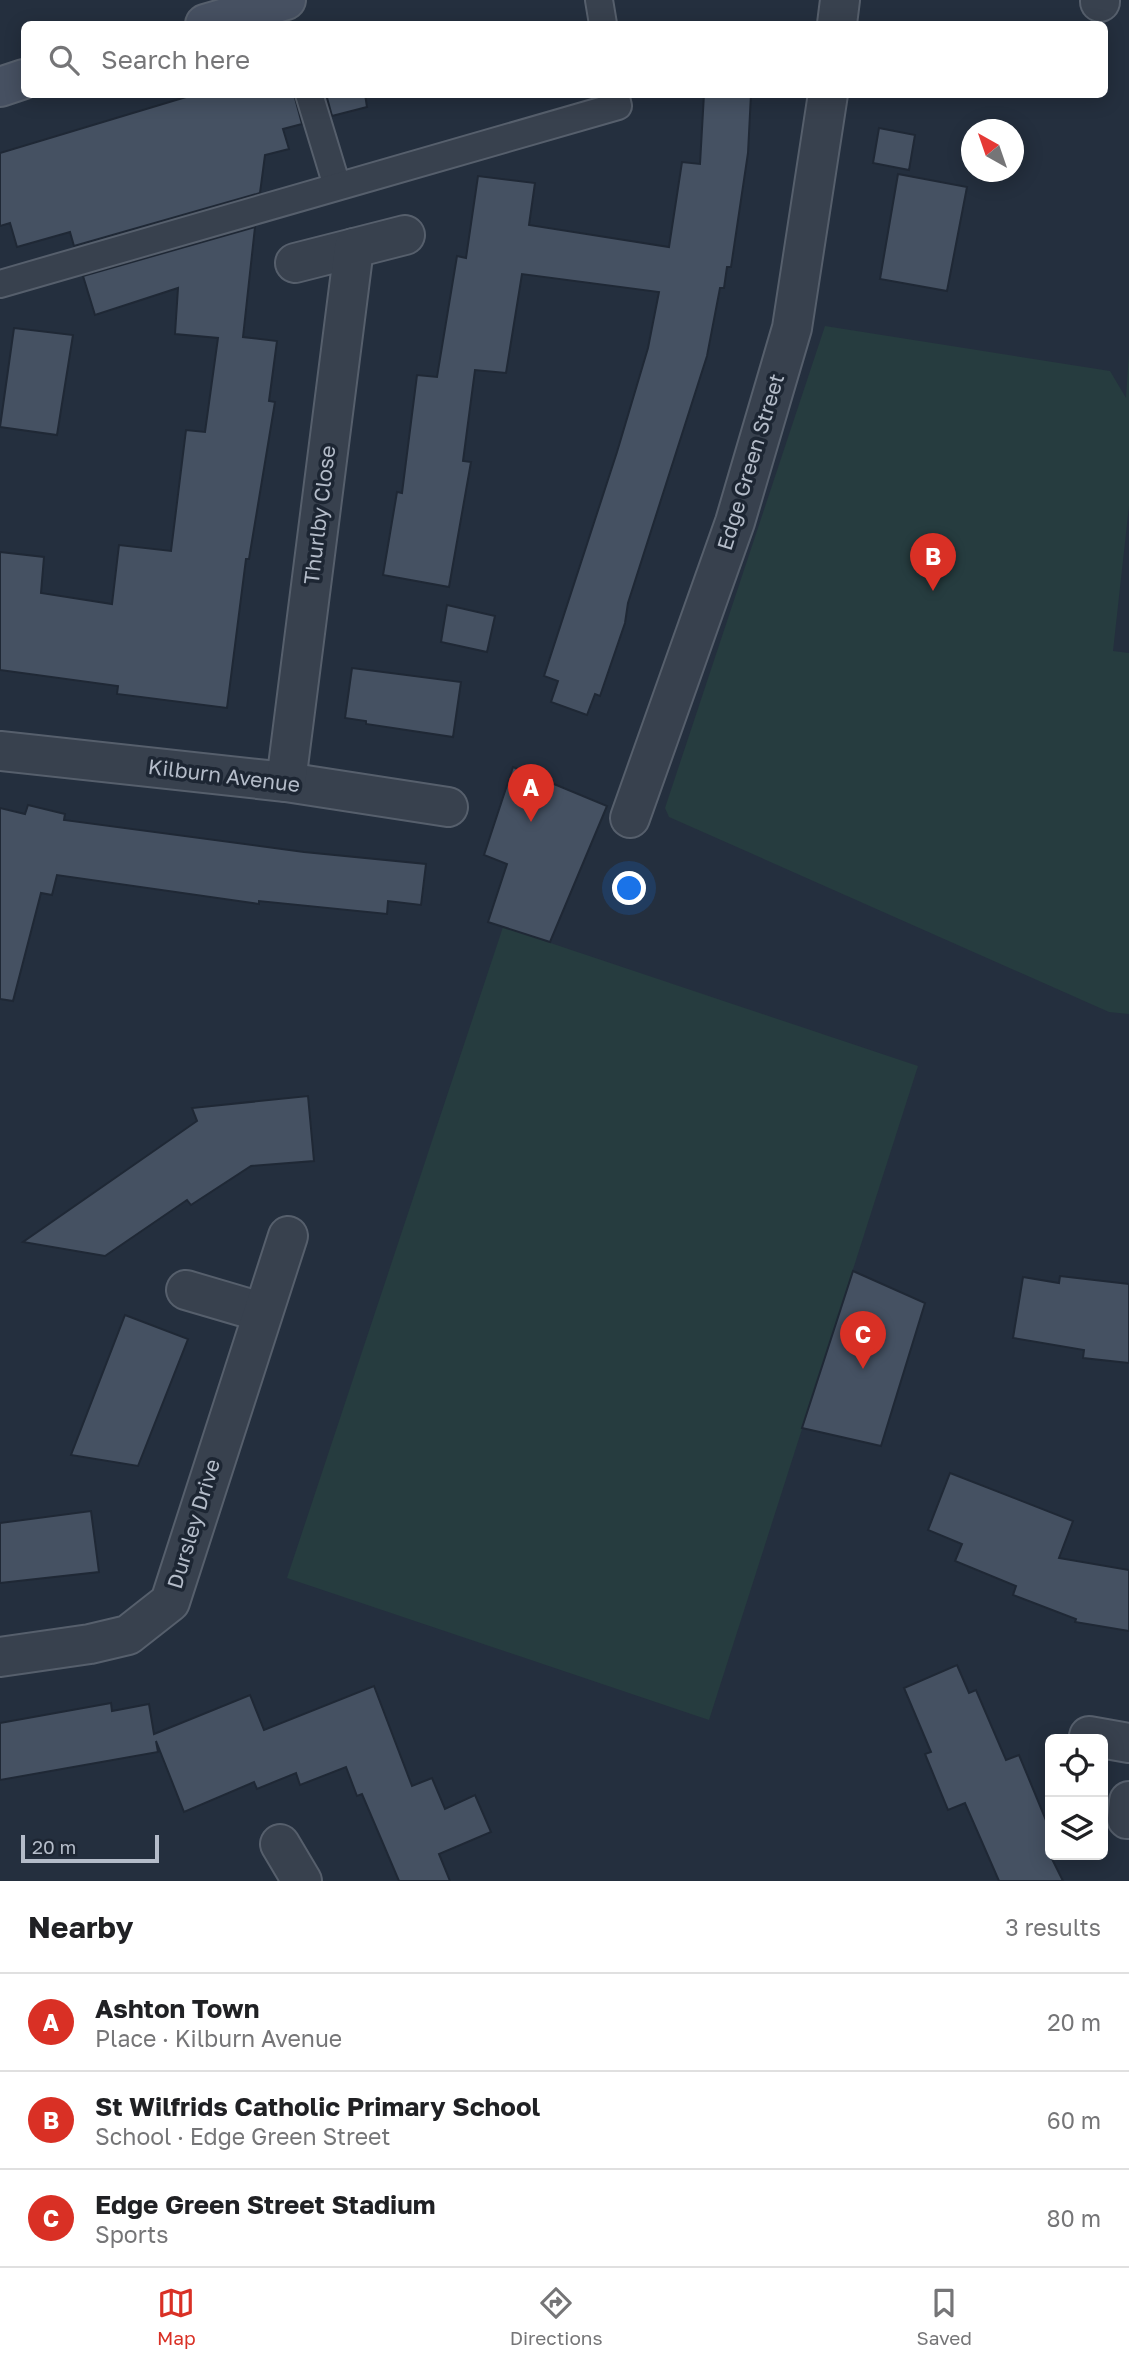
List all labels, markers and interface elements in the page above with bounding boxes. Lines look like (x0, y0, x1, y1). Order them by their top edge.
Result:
search box (21, 21, 1108, 98)
icon: search (45, 41, 83, 79)
text: Search here (101, 44, 250, 75)
north arrow (961, 119, 1024, 182)
street label: Edge Green Street (711, 370, 789, 553)
street label: Thurlby Close (298, 444, 340, 586)
pin: B (910, 533, 956, 591)
street label: Kilburn Avenue (147, 753, 302, 797)
pin: A (508, 764, 554, 822)
your location (612, 871, 646, 905)
pin: C (840, 1311, 886, 1369)
street label: Dursley Drive (161, 1456, 225, 1592)
map controls (1045, 1734, 1108, 1860)
button: locate (1045, 1734, 1108, 1797)
button: layers (1045, 1797, 1108, 1860)
scale bar (21, 1832, 159, 1864)
text: 20 m (32, 1835, 76, 1858)
text: Nearby (28, 1909, 133, 1945)
text: 3 results (1005, 1913, 1101, 1941)
text: Ashton Town (95, 1993, 259, 2024)
text: A (43, 2008, 59, 2036)
text: 20 m (1047, 2008, 1101, 2036)
text: Place · Kilburn Avenue (95, 2024, 342, 2052)
text: St Wilfrids Catholic Primary School (95, 2091, 540, 2122)
text: B (43, 2106, 59, 2134)
text: 60 m (1047, 2106, 1101, 2134)
text: School · Edge Green Street (95, 2122, 391, 2150)
text: Edge Green Street Stadium (95, 2189, 435, 2220)
text: C (43, 2204, 59, 2232)
text: 80 m (1047, 2204, 1101, 2232)
text: Sports (95, 2220, 169, 2248)
tab: Map (157, 2284, 196, 2349)
tab: Directions (510, 2284, 603, 2349)
tab: Saved (917, 2284, 972, 2349)

